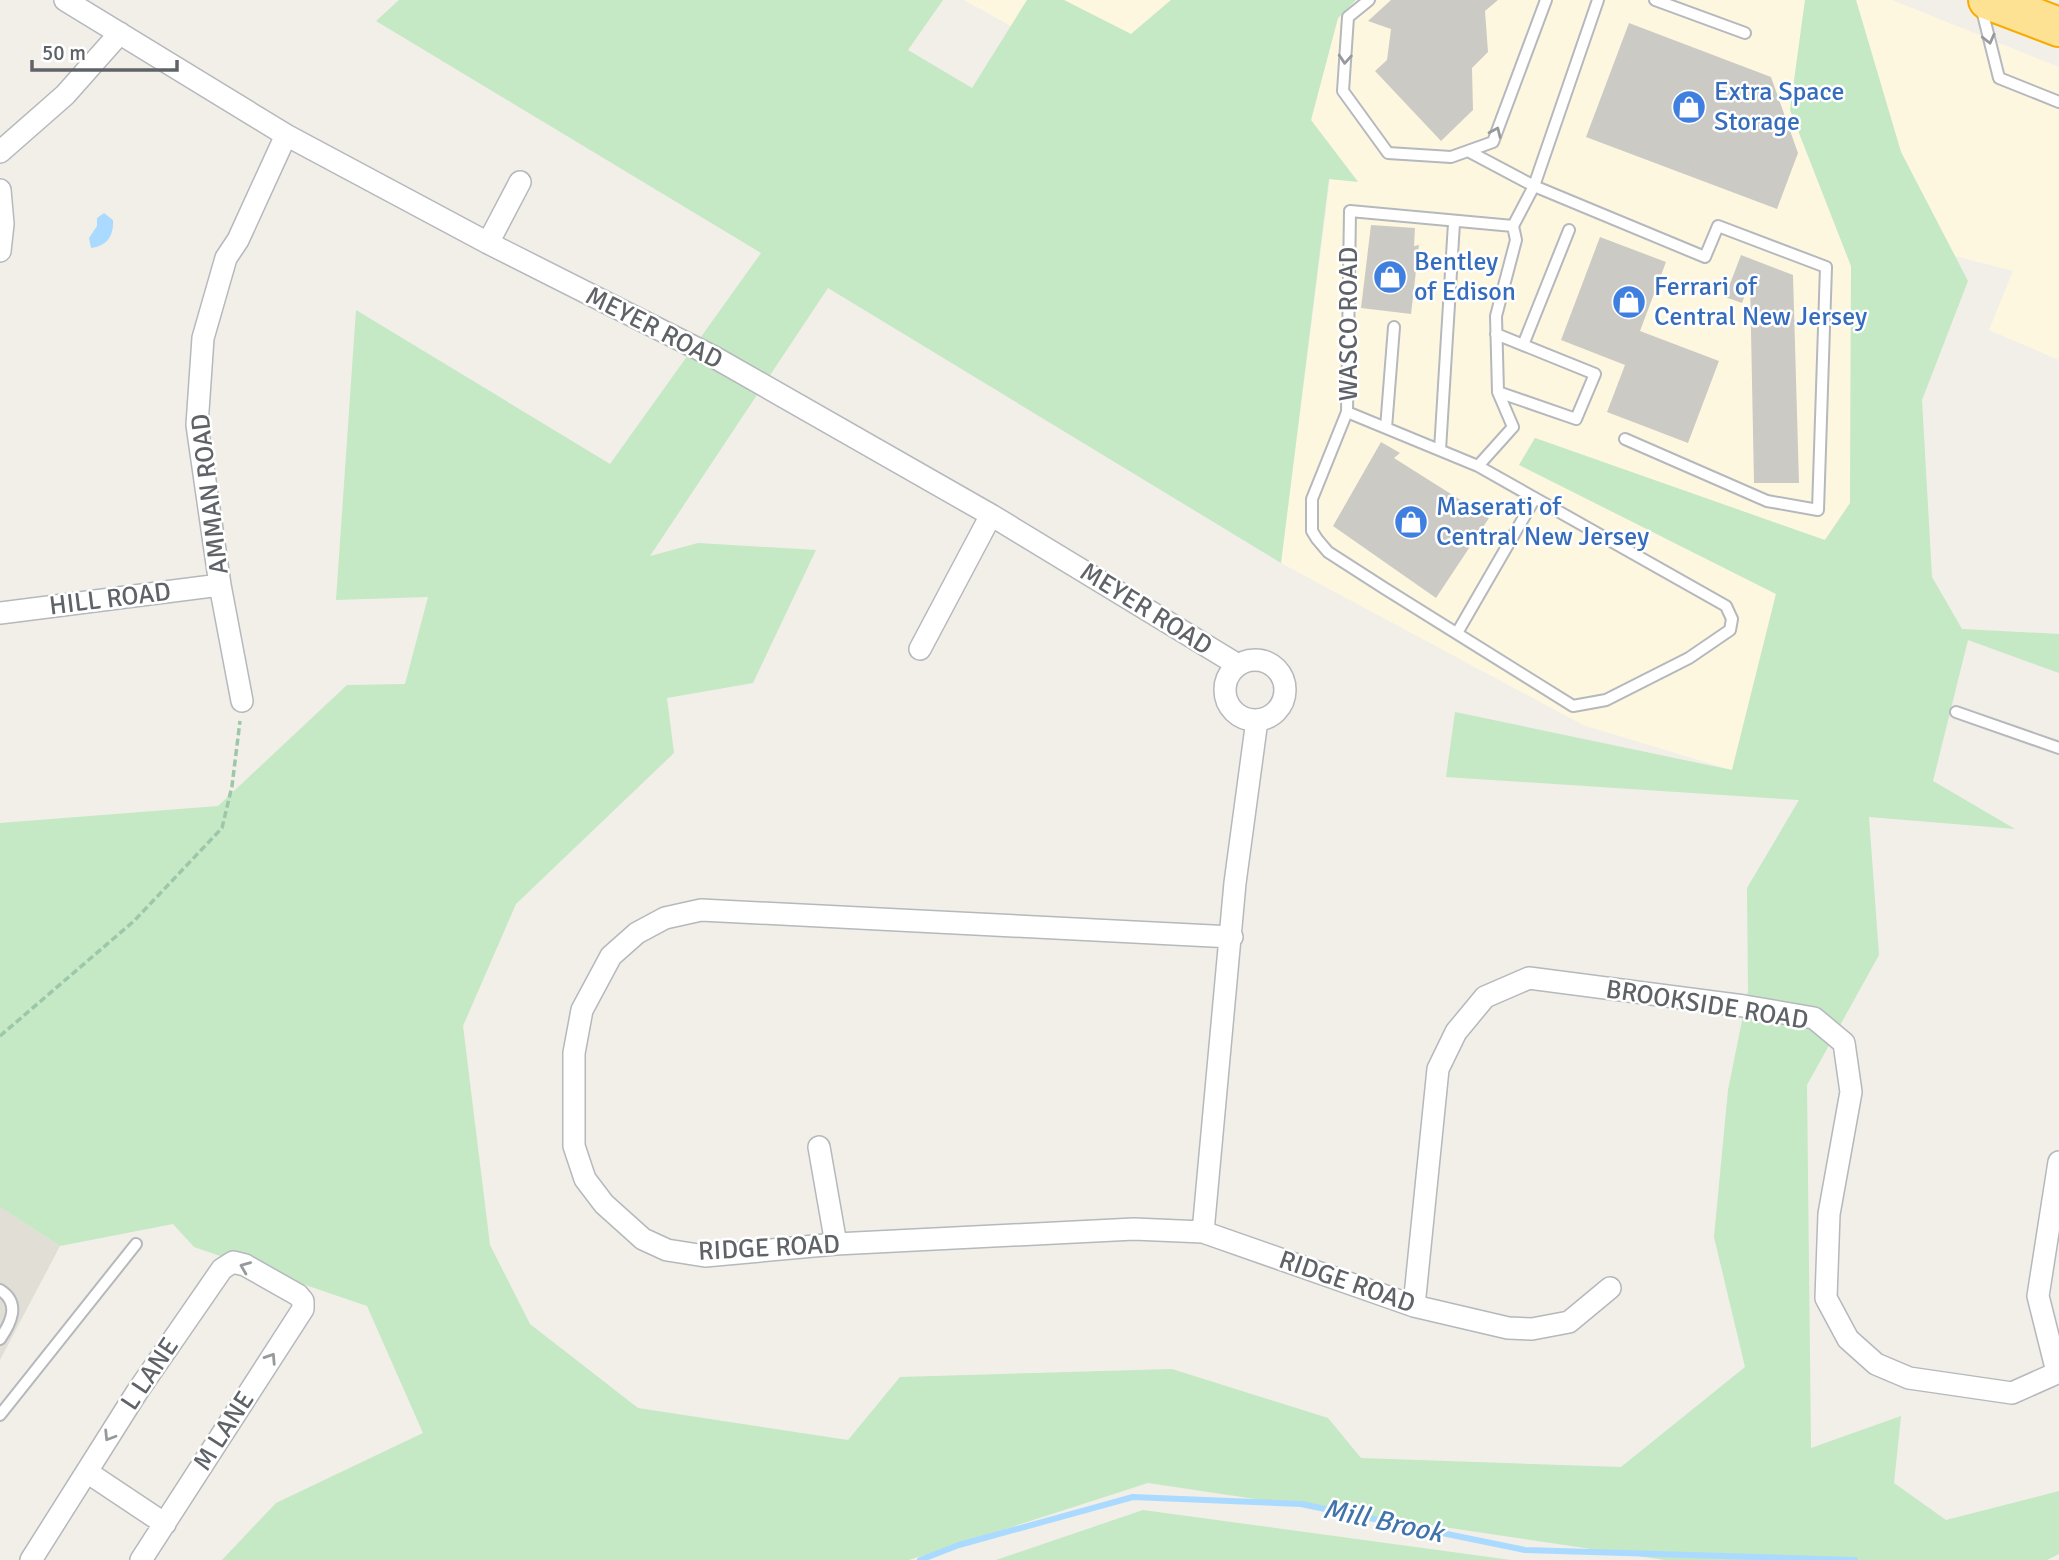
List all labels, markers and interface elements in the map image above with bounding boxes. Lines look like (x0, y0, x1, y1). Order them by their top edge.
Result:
scale bar (32, 28, 177, 72)
one-way arrow (1981, 33, 1995, 45)
text: 50 m (42, 40, 86, 66)
one-way arrow (1338, 53, 1353, 64)
place label: Extra Space Storage (1714, 76, 1845, 138)
shop icon: Extra Space Storage (1670, 88, 1708, 126)
one-way arrow (1488, 126, 1501, 139)
place label: Bentley of Edison (1414, 246, 1516, 308)
street label: WASCO ROAD (1333, 247, 1365, 401)
shop icon: Bentley of Edison (1371, 258, 1409, 296)
place label: Ferrari of Central New Jersey (1654, 271, 1867, 333)
street label: MEYER ROAD (580, 280, 728, 376)
shop icon: Ferrari of Central New Jersey (1610, 283, 1648, 321)
street label: AMMAN ROAD (184, 412, 236, 576)
place label: Maserati of Central New Jersey (1436, 491, 1649, 553)
shop icon: Maserati of Central New Jersey (1392, 503, 1430, 541)
street label: MEYER ROAD (1074, 556, 1218, 662)
street label: HILL ROAD (47, 576, 173, 622)
street label: BROOKSIDE ROAD (1603, 973, 1811, 1037)
street label: RIDGE ROAD (697, 1228, 841, 1268)
street label: RIDGE ROAD (1275, 1244, 1419, 1320)
one-way arrow (239, 1261, 251, 1275)
street label: L LANE (114, 1332, 186, 1416)
one-way arrow (263, 1353, 276, 1366)
street label: M LANE (187, 1385, 261, 1477)
one-way arrow (105, 1429, 118, 1442)
water label: Mill Brook (1320, 1492, 1449, 1551)

